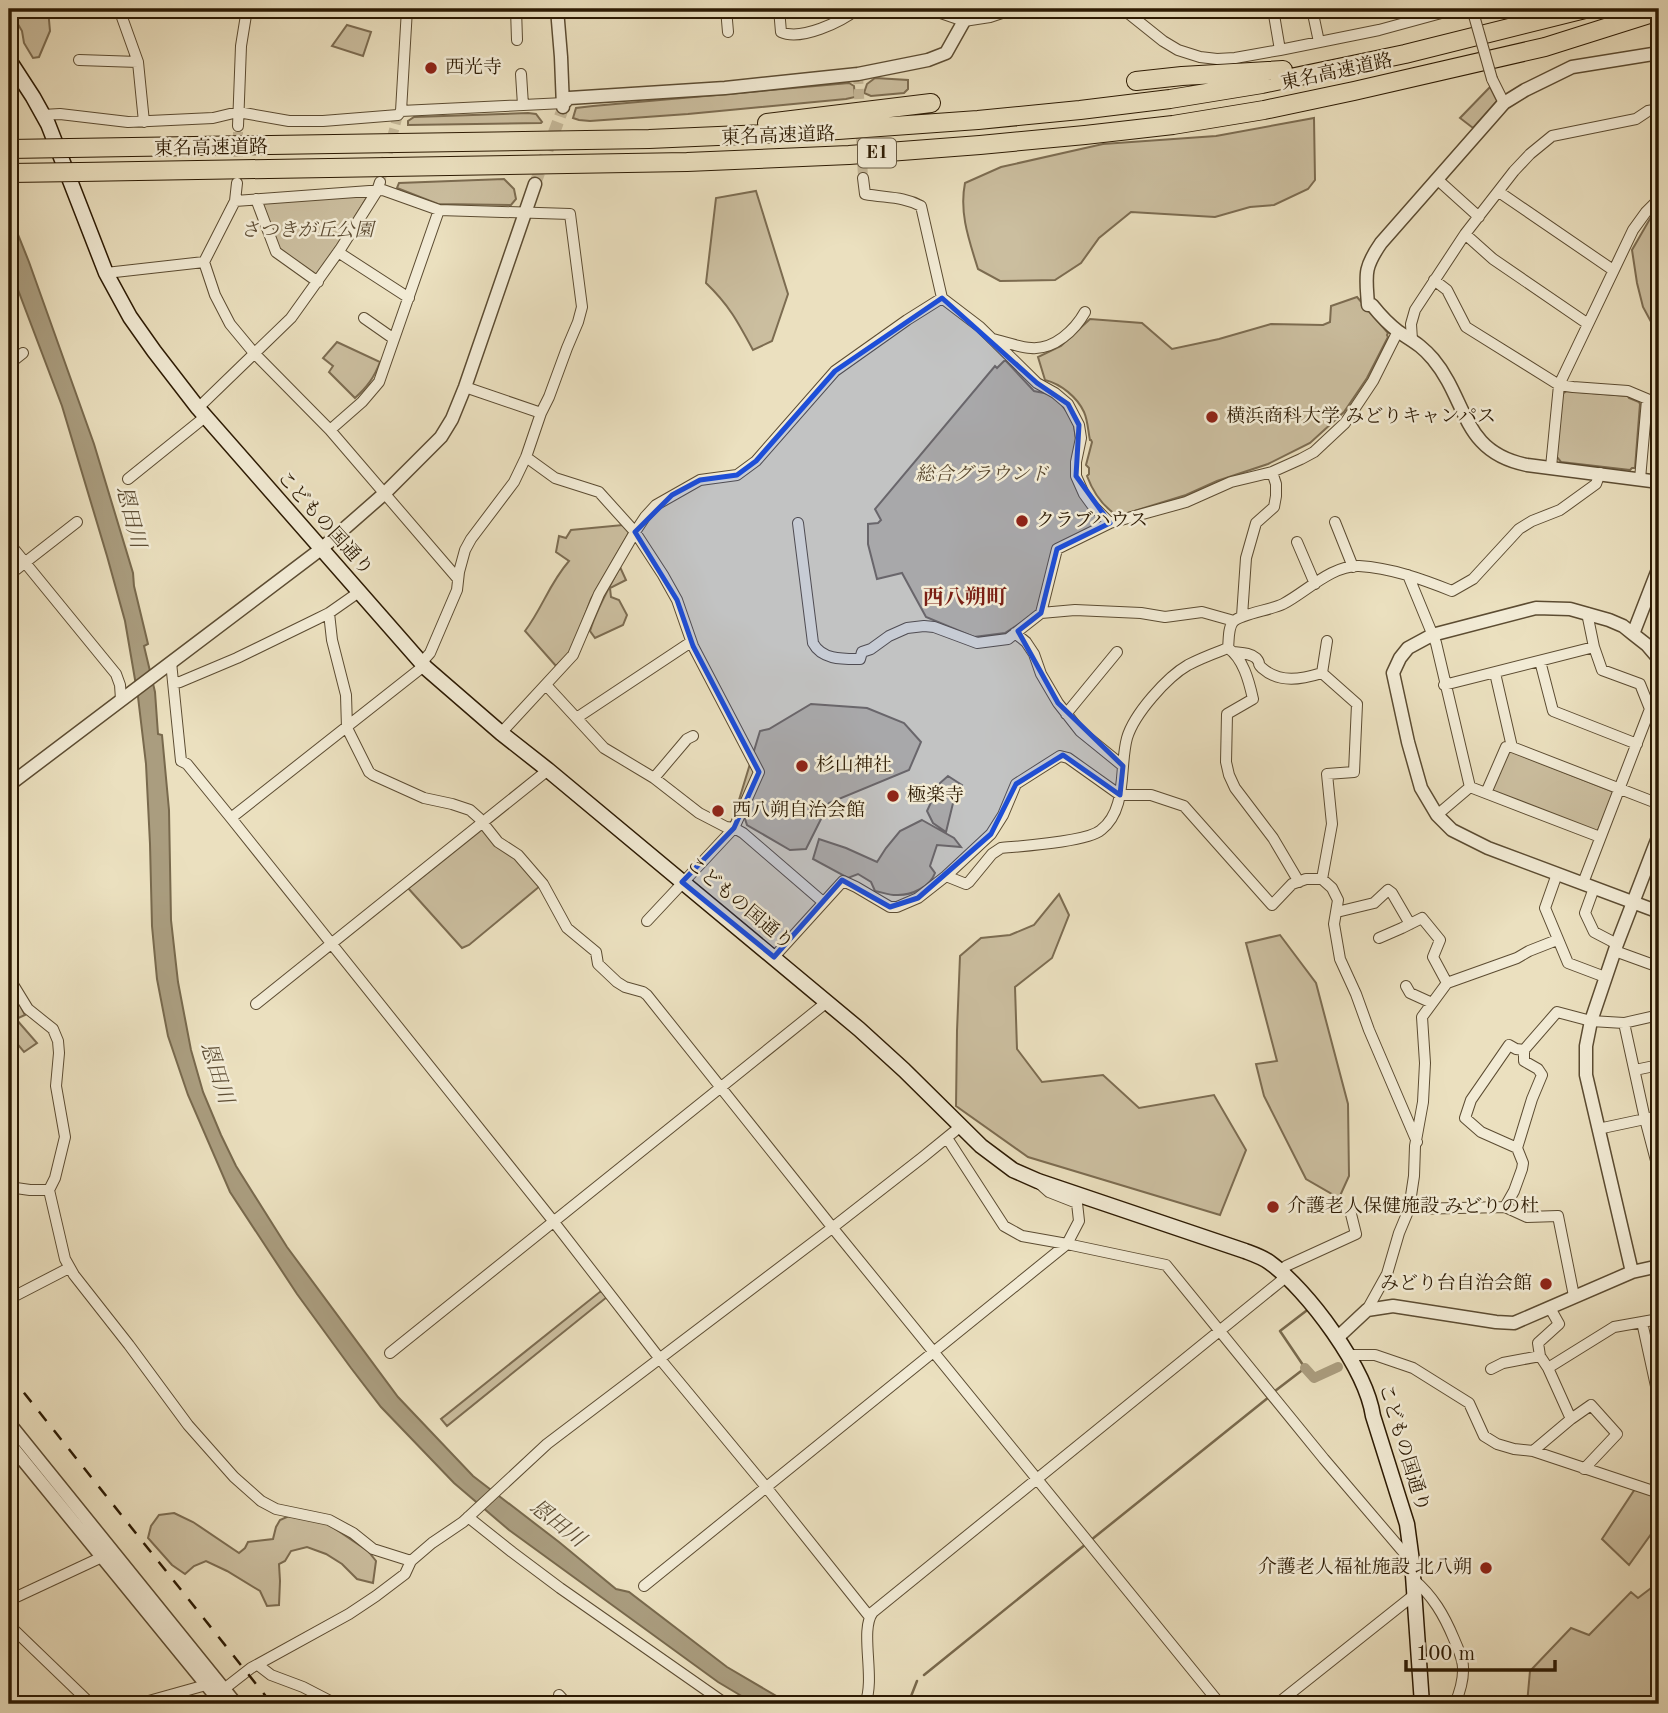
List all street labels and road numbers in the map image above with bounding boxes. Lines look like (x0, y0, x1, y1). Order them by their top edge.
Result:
street label: 東名高速道路 (1279, 49, 1395, 94)
street label: 東名高速道路 (721, 123, 835, 148)
street label: 東名高速道路 (154, 136, 268, 159)
road number: E1 (858, 138, 896, 168)
street label: こどもの国通り (272, 467, 377, 580)
street label: こどもの国通り (682, 852, 797, 954)
street label: こどもの国通り (1374, 1381, 1433, 1514)

